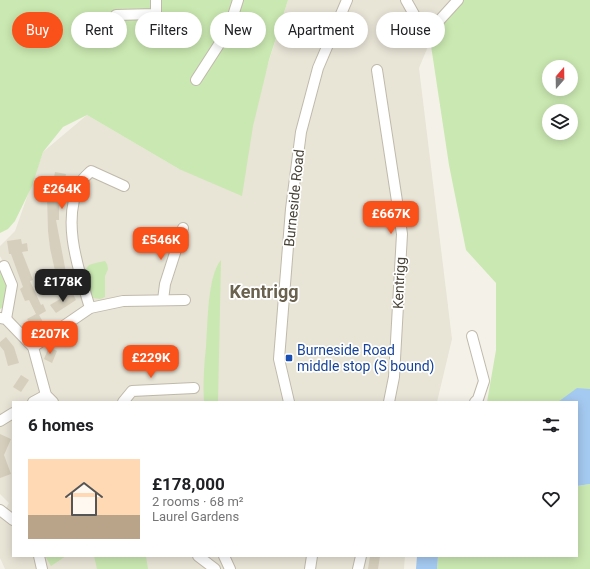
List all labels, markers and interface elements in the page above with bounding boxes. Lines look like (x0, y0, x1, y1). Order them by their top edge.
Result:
chip: Buy (12, 12, 63, 48)
chip: Rent (71, 12, 127, 48)
chip: Filters (135, 12, 202, 48)
chip: New (210, 12, 266, 48)
chip: Apartment (274, 12, 368, 48)
chip: House (376, 12, 445, 48)
north arrow (542, 60, 578, 96)
map controls (542, 60, 578, 140)
button: layers (542, 104, 578, 140)
street label: Burneside Road (281, 148, 307, 248)
pin: £264K (34, 176, 90, 210)
text: £264K (43, 181, 81, 196)
pin: £667K (363, 201, 419, 235)
text: £667K (372, 206, 410, 221)
pin: £546K (133, 227, 189, 261)
text: £546K (142, 232, 180, 247)
street label: Kentrigg (390, 257, 408, 309)
pin: £178K (35, 269, 91, 303)
text: £178K (44, 274, 82, 289)
district label: Kentrigg (229, 281, 299, 302)
pin: £207K (22, 321, 78, 355)
text: £207K (31, 326, 69, 341)
place label: Burneside Road middle stop (S bound) (297, 342, 434, 375)
pin: £229K (123, 345, 179, 379)
text: £229K (132, 350, 170, 365)
marker: Burneside Road middle stop (S bound) (284, 353, 294, 363)
icon: filters (540, 414, 562, 436)
text: 6 homes (28, 415, 94, 435)
text: £178,000 (152, 474, 225, 494)
icon: home (60, 475, 108, 523)
icon: heart (540, 488, 562, 510)
text: 2 rooms · 68 m² (152, 494, 244, 509)
text: Laurel Gardens (152, 509, 239, 524)

